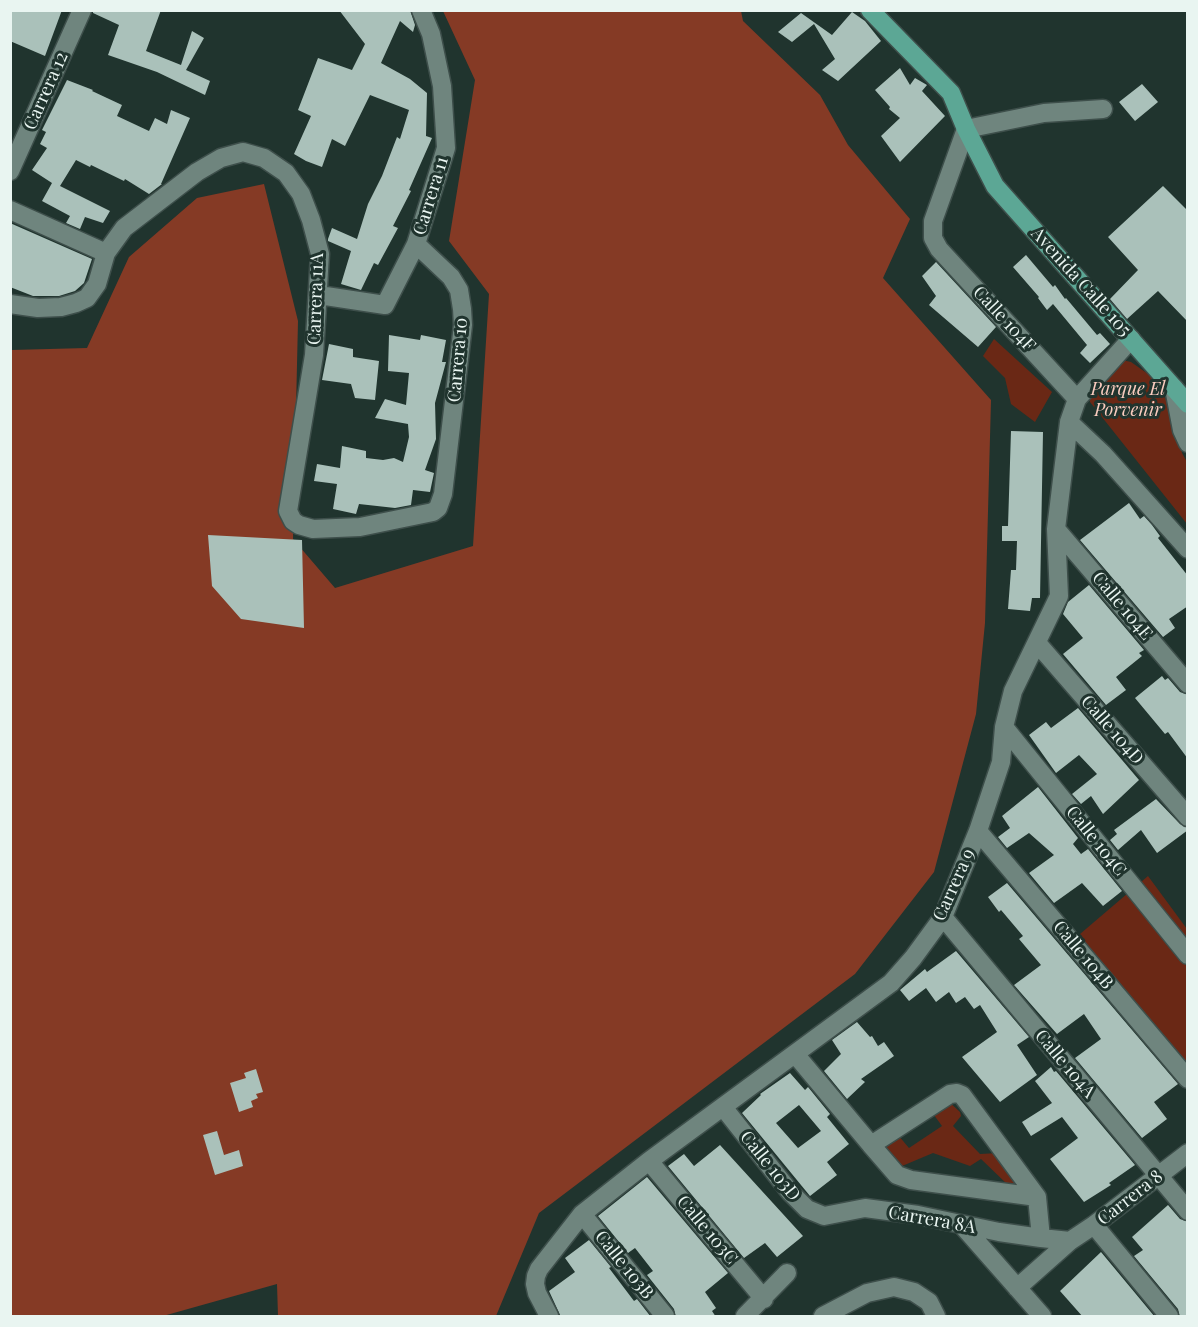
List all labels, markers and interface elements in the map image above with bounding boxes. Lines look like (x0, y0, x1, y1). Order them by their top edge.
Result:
street label: Carrera 12 (19, 49, 73, 133)
street label: Carrera 11 (409, 154, 453, 238)
street label: Avenida Calle 105 (1026, 223, 1136, 341)
street label: Carrera 11A (304, 253, 328, 345)
street label: Calle 104F (968, 282, 1040, 356)
street label: Carrera 10 (444, 317, 472, 403)
park label: Parque El Porvenir (1091, 378, 1165, 420)
street label: Calle 104E (1087, 568, 1157, 644)
street label: Calle 104D (1076, 691, 1148, 769)
street label: Calle 104C (1061, 802, 1131, 880)
street label: Carrera 9 (929, 846, 979, 924)
street label: Calle 104B (1048, 916, 1118, 994)
street label: Calle 104A (1030, 1025, 1100, 1103)
street label: Calle 103D (735, 1127, 805, 1205)
street label: Carrera 8 (1093, 1166, 1167, 1230)
street label: Calle 103C (672, 1191, 742, 1269)
street label: Carrera 8A (887, 1202, 977, 1238)
street label: Calle 103B (590, 1226, 658, 1304)

